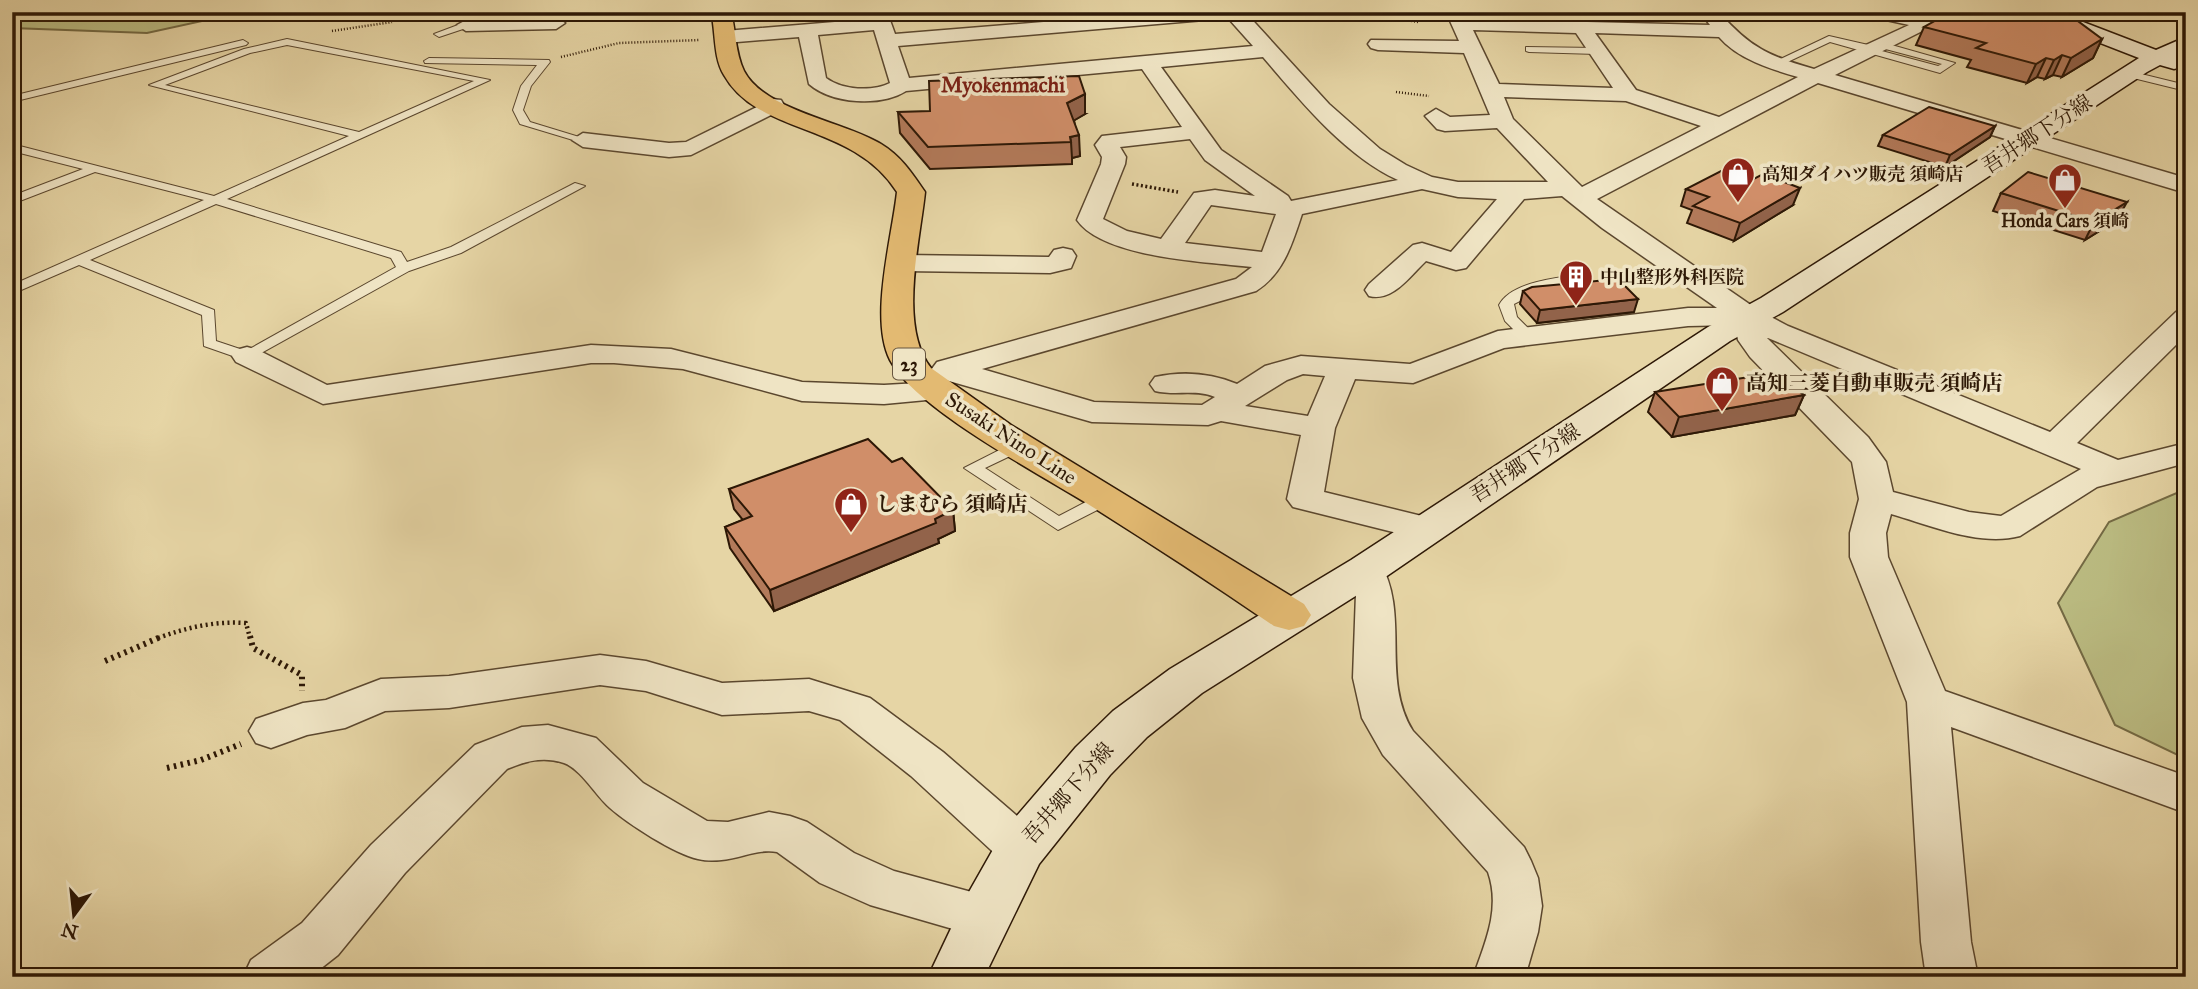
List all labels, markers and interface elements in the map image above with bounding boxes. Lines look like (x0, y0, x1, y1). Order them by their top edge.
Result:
district label: Myokenmachi (941, 72, 1065, 98)
street label: 吾井郷下分線 (1977, 89, 2097, 179)
shop icon: 高知ダイハツ販売 須崎店 (1719, 155, 1757, 204)
shop icon: Honda Cars 須崎 (2046, 161, 2084, 210)
place label: 高知ダイハツ販売 須崎店 (1762, 163, 1963, 185)
place label: Honda Cars 須崎 (2001, 210, 2129, 232)
building icon: 中山整形外科医院 (1557, 258, 1595, 307)
place label: 中山整形外科医院 (1600, 266, 1744, 288)
road number: 23 (893, 348, 925, 380)
shop icon: 高知三菱自動車販売 須崎店 (1703, 364, 1741, 413)
place label: 高知三菱自動車販売 須崎店 (1746, 370, 2003, 396)
street label: Susaki Nino Line (940, 386, 1082, 490)
street label: 吾井郷下分線 (1465, 418, 1585, 508)
shop icon: しまむら 須崎店 (832, 485, 870, 534)
place label: しまむら 須崎店 (876, 491, 1028, 517)
street label: 吾井郷下分線 (1017, 737, 1119, 849)
north arrow (38, 880, 108, 950)
text: N (59, 918, 80, 944)

